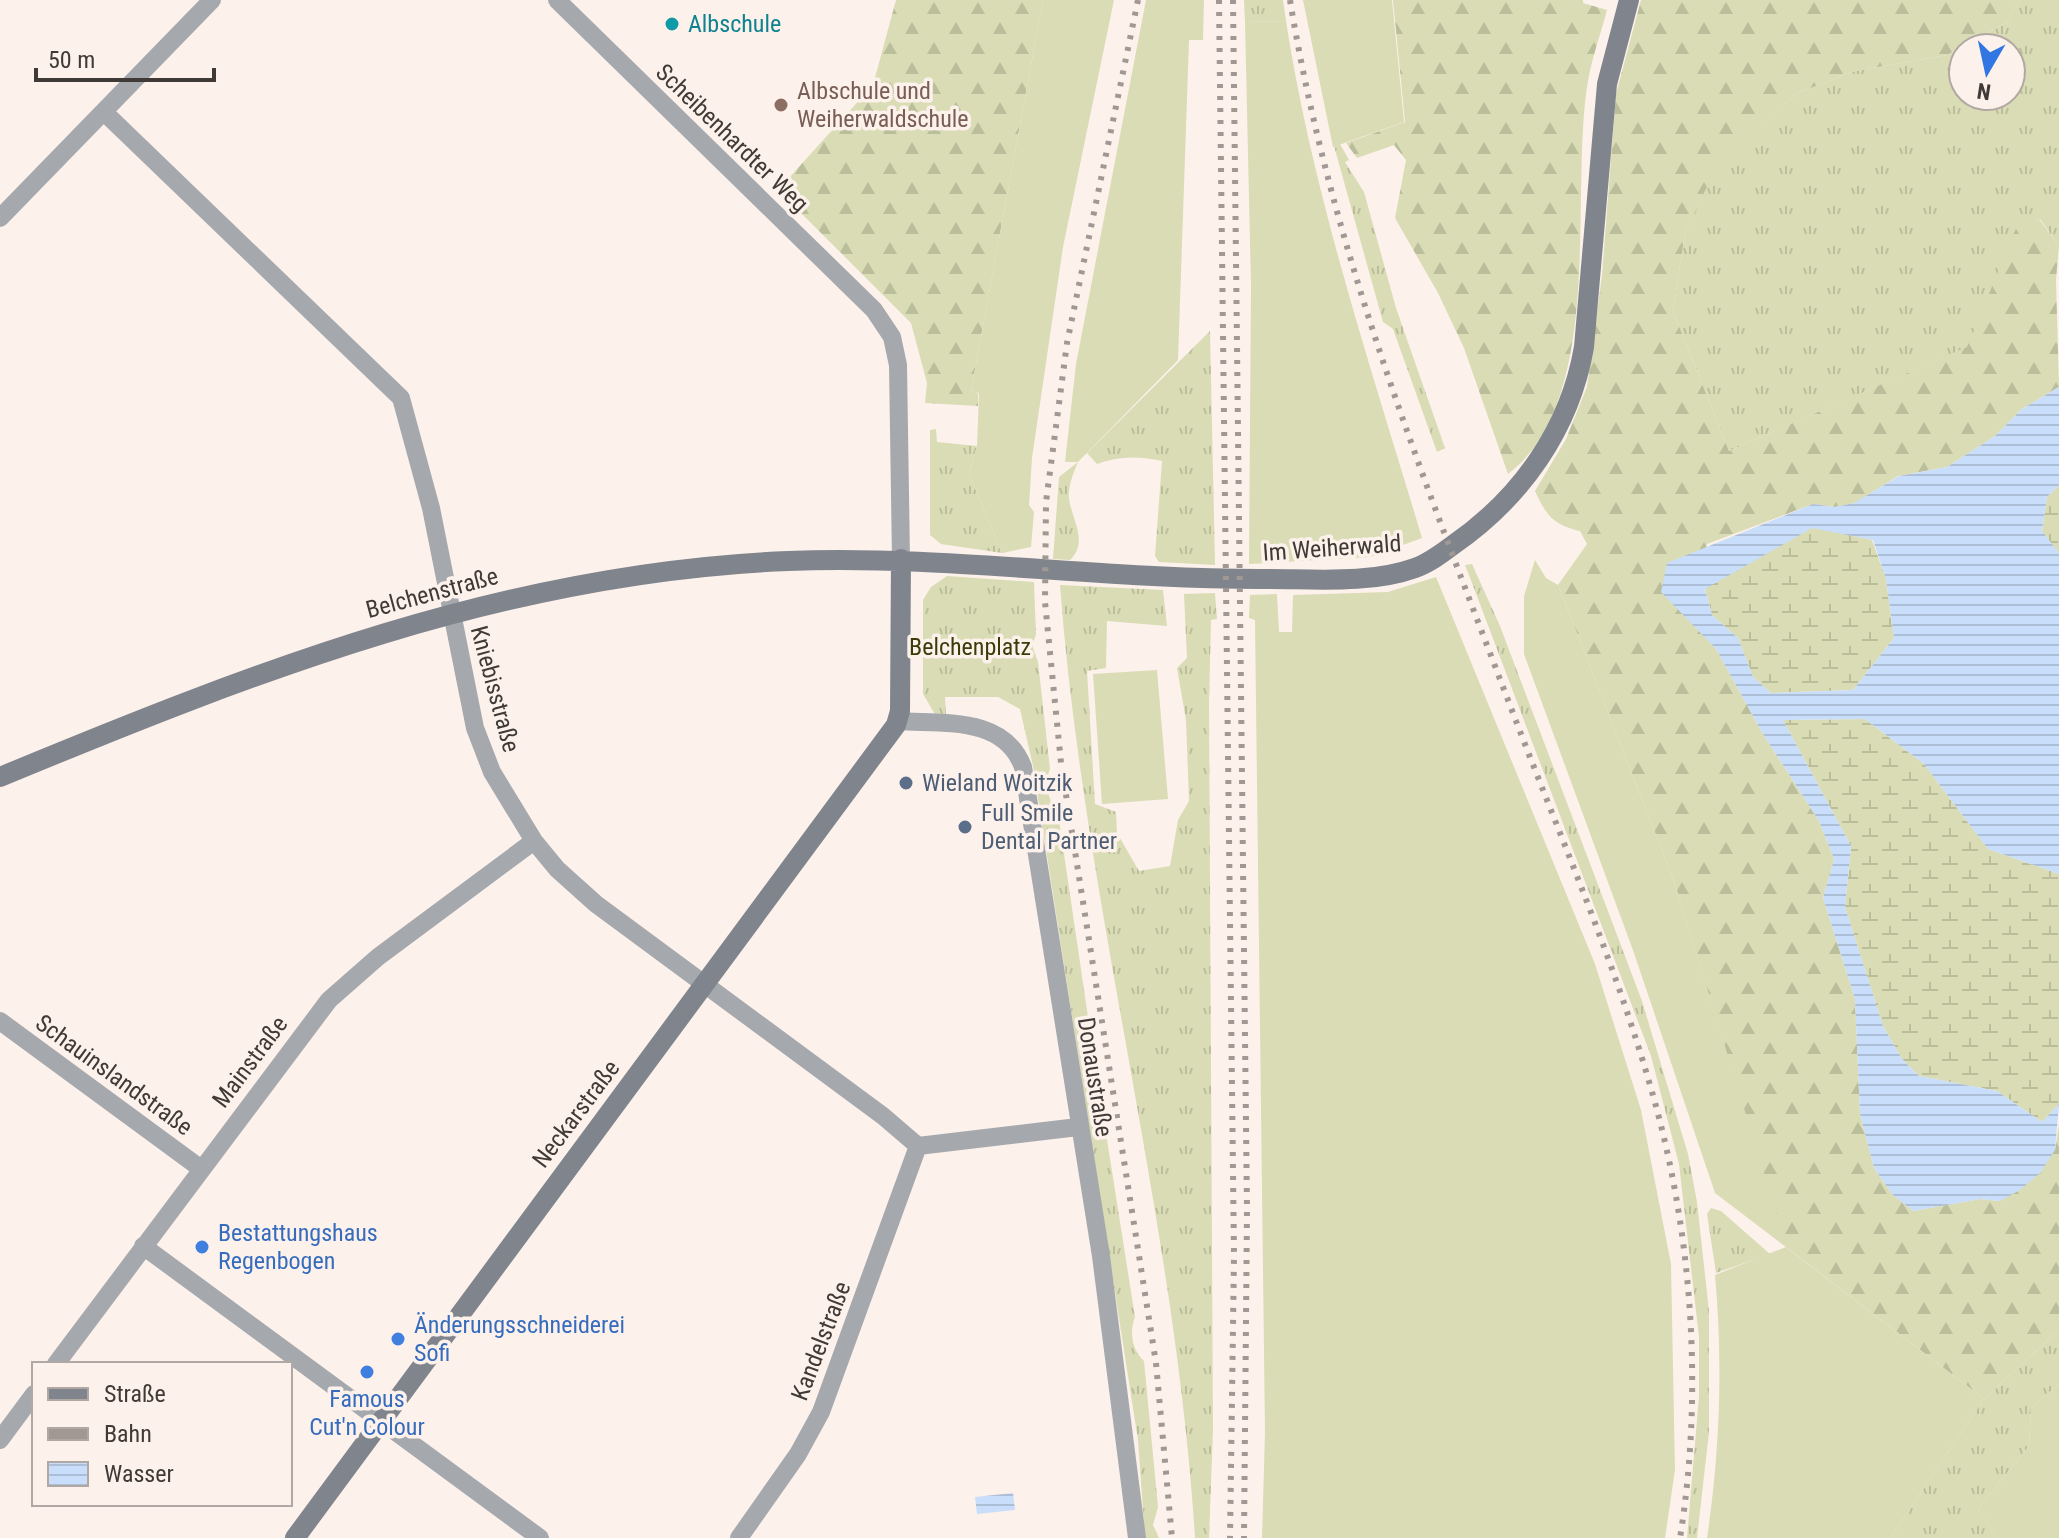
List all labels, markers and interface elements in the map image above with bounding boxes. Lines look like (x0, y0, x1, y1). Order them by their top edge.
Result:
place label: Albschule (688, 10, 781, 38)
marker: Albschule (663, 15, 681, 33)
scale bar (36, 32, 214, 82)
north arrow (1947, 32, 2027, 112)
text: 50 m (48, 46, 95, 74)
street label: Scheibenhardter Weg (650, 58, 814, 218)
place label: Albschule und Weiherwaldschule (797, 77, 969, 133)
text: N (1975, 78, 1993, 105)
marker: Albschule und Weiherwaldschule (772, 96, 790, 114)
street label: Im Weiherwald (1262, 529, 1402, 567)
street label: Belchenstraße (363, 562, 501, 624)
street label: Kniebisstraße (465, 623, 525, 755)
park label: Belchenplatz (909, 633, 1031, 661)
place label: Wieland Woitzik (922, 769, 1073, 797)
marker: Wieland Woitzik (897, 774, 915, 792)
place label: Full Smile Dental Partner (981, 799, 1117, 855)
marker: Full Smile Dental Partner (956, 818, 974, 836)
street label: Schauinslandstraße (30, 1009, 198, 1141)
street label: Mainstraße (207, 1011, 293, 1113)
street label: Donaustraße (1072, 1015, 1118, 1139)
street label: Neckarstraße (527, 1055, 625, 1173)
place label: Bestattungshaus Regenbogen (218, 1219, 378, 1275)
marker: Bestattungshaus Regenbogen (193, 1238, 211, 1256)
street label: Kandelstraße (786, 1278, 856, 1404)
place label: Änderungsschneiderei Sofi (414, 1311, 625, 1367)
marker: Änderungsschneiderei Sofi (389, 1330, 407, 1348)
legend (32, 1362, 292, 1506)
marker: Famous Cut'n Colour (358, 1363, 376, 1381)
text: Straße (104, 1380, 166, 1408)
place label: Famous Cut'n Colour (309, 1385, 425, 1441)
text: Bahn (104, 1420, 152, 1448)
text: Wasser (104, 1460, 174, 1488)

